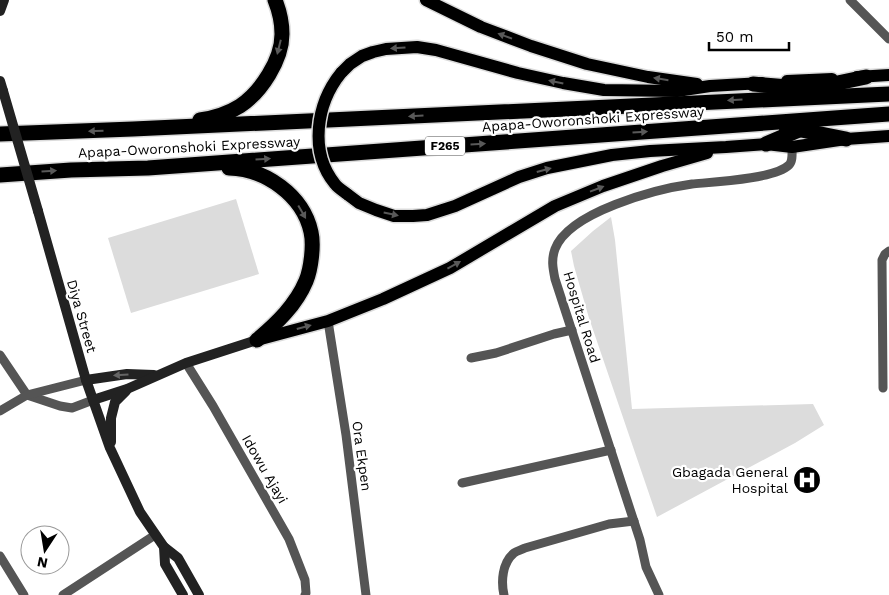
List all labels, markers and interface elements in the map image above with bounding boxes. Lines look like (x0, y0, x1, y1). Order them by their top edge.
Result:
scale bar (709, 20, 789, 52)
text: 50 m (716, 28, 753, 46)
one-way arrow (497, 32, 512, 40)
one-way arrow (275, 40, 283, 55)
one-way arrow (390, 44, 406, 52)
one-way arrow (653, 74, 669, 82)
one-way arrow (548, 78, 564, 86)
one-way arrow (727, 97, 743, 105)
street label: Apapa-Oworonshoki Expressway (481, 103, 705, 135)
one-way arrow (408, 112, 424, 120)
one-way arrow (88, 127, 104, 135)
one-way arrow (632, 128, 648, 136)
street label: Apapa-Oworonshoki Expressway (77, 133, 301, 161)
road number: F265 (425, 136, 465, 156)
one-way arrow (470, 139, 486, 147)
one-way arrow (256, 155, 272, 163)
one-way arrow (536, 165, 551, 173)
one-way arrow (41, 167, 57, 175)
one-way arrow (590, 185, 605, 193)
one-way arrow (298, 206, 307, 219)
one-way arrow (383, 210, 398, 218)
one-way arrow (447, 261, 461, 269)
street label: Hospital Road (560, 269, 604, 365)
street label: Diya Street (64, 278, 100, 355)
one-way arrow (297, 323, 312, 331)
one-way arrow (113, 371, 129, 379)
street label: Ora Ekpen (349, 420, 375, 492)
street label: Idowu Ajayi (239, 432, 291, 506)
place label: Gbagada General Hospital (672, 464, 789, 496)
hospital icon: Gbagada General Hospital (792, 465, 822, 495)
north arrow (20, 525, 70, 575)
text: N (36, 554, 49, 572)

